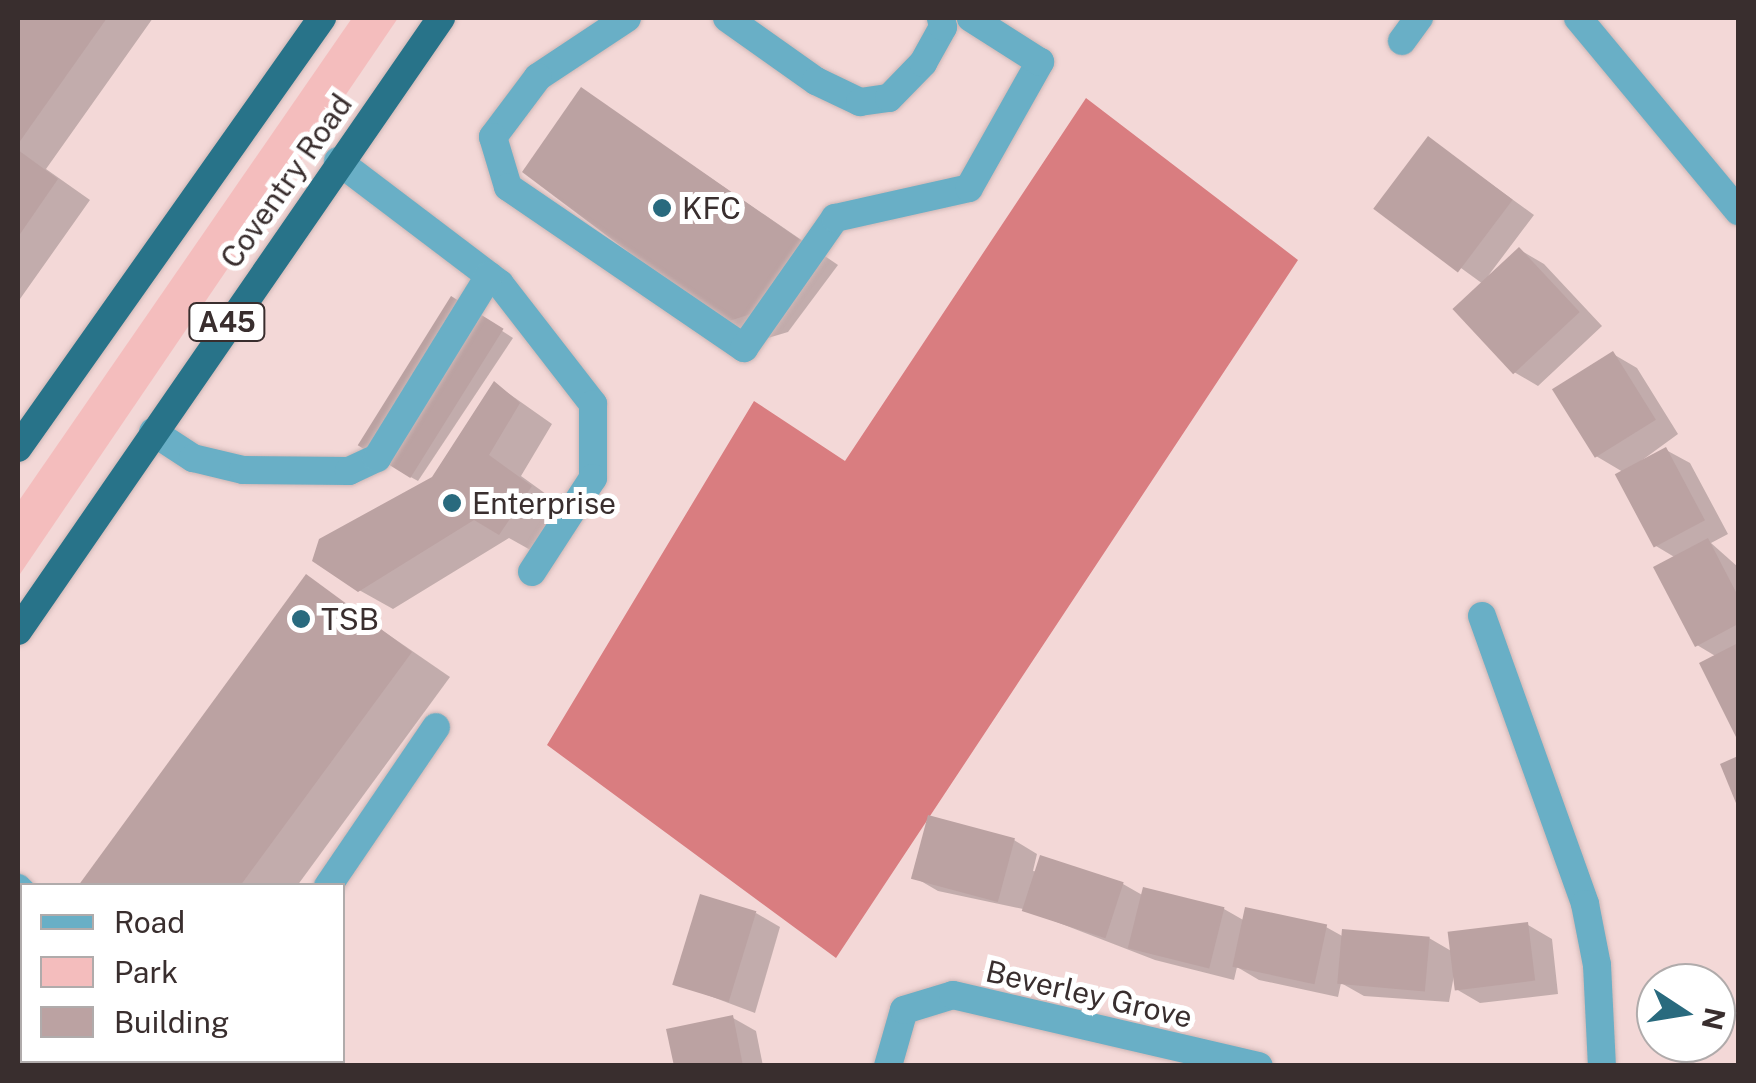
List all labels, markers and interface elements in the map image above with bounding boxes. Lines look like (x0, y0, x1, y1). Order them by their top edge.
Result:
street label: Coventry Road (213, 87, 359, 275)
place label: KFC (682, 190, 741, 226)
marker: KFC (651, 197, 673, 219)
road number: A45 (187, 299, 267, 345)
place label: Enterprise (472, 485, 616, 521)
marker: Enterprise (441, 492, 463, 514)
place label: TSB (321, 601, 379, 637)
marker: TSB (290, 608, 312, 630)
legend (20, 883, 345, 1063)
text: Road (114, 904, 185, 940)
street label: Beverley Grove (982, 953, 1196, 1035)
text: Park (114, 954, 178, 990)
north arrow (1636, 963, 1736, 1063)
text: Building (114, 1004, 229, 1040)
text: N (1695, 1005, 1732, 1033)

